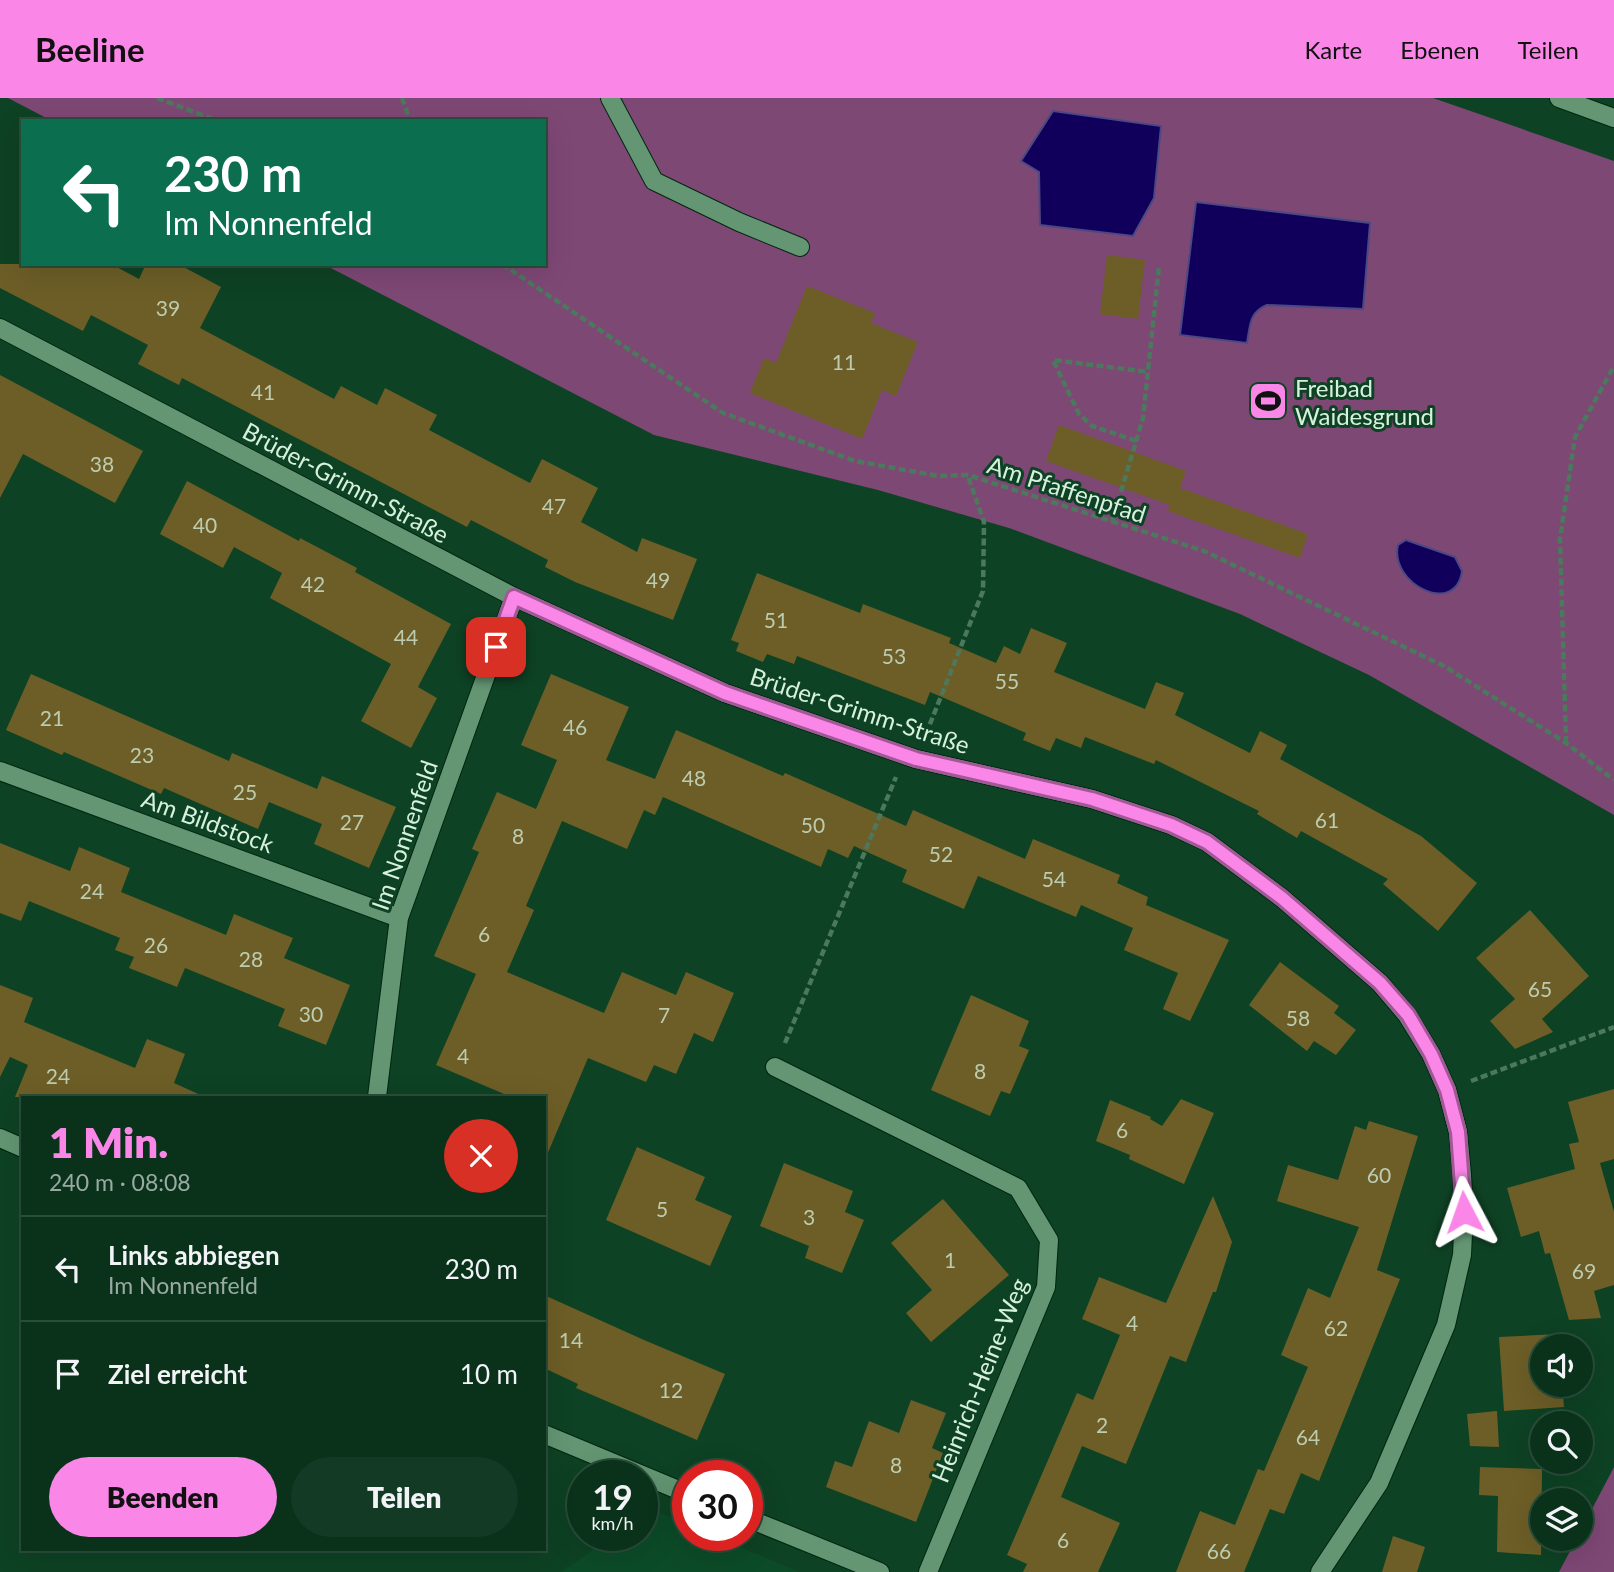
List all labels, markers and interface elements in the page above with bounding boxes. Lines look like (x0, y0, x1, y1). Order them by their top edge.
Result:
text: Beeline (35, 29, 145, 69)
text: Karte (1305, 35, 1362, 64)
text: Ebenen (1400, 35, 1480, 64)
text: Teilen (1518, 35, 1579, 64)
text: 230 m (164, 144, 302, 202)
icon: left (49, 147, 140, 238)
text: Im Nonnenfeld (164, 203, 373, 242)
house number: 39 (156, 295, 180, 320)
house number: 11 (832, 349, 856, 374)
place label: Freibad Waidesgrund (1295, 373, 1434, 430)
house number: 41 (251, 379, 275, 404)
sports icon: Freibad Waidesgrund (1247, 380, 1289, 422)
street label: Brüder-Grimm-Straße (238, 415, 454, 549)
street label: Am Pfaffenpfad (984, 450, 1150, 528)
house number: 38 (90, 451, 114, 476)
house number: 47 (542, 493, 566, 518)
house number: 40 (193, 512, 217, 537)
house number: 49 (646, 567, 670, 592)
house number: 42 (301, 571, 325, 596)
house number: 51 (764, 607, 788, 632)
pin (466, 617, 526, 677)
house number: 44 (394, 624, 418, 649)
icon: arrive (477, 628, 515, 666)
house number: 53 (882, 643, 906, 668)
street label: Brüder-Grimm-Straße (747, 661, 973, 759)
house number: 55 (995, 668, 1019, 693)
house number: 21 (40, 705, 64, 730)
house number: 46 (563, 714, 587, 739)
house number: 23 (130, 742, 154, 767)
street label: Im Nonnenfeld (365, 756, 443, 914)
house number: 48 (682, 765, 706, 790)
house number: 25 (233, 779, 257, 804)
street label: Am Bildstock (138, 784, 279, 859)
house number: 61 (1315, 807, 1339, 832)
house number: 27 (340, 809, 364, 834)
house number: 50 (801, 812, 825, 837)
house number: 8 (512, 823, 524, 848)
house number: 52 (929, 841, 953, 866)
house number: 54 (1042, 866, 1066, 891)
house number: 24 (80, 878, 104, 903)
house number: 6 (478, 921, 490, 946)
house number: 26 (144, 932, 168, 957)
house number: 28 (239, 946, 263, 971)
house number: 65 (1528, 976, 1552, 1001)
house number: 30 (299, 1001, 323, 1026)
house number: 7 (658, 1002, 670, 1027)
house number: 58 (1286, 1005, 1310, 1030)
house number: 4 (457, 1043, 469, 1068)
house number: 8 (974, 1058, 986, 1083)
house number: 24 (46, 1063, 70, 1088)
text: 1 Min. (49, 1117, 168, 1167)
house number: 6 (1116, 1117, 1128, 1142)
button: close (444, 1119, 518, 1193)
house number: 60 (1367, 1162, 1391, 1187)
text: 240 m · 08:08 (49, 1168, 191, 1196)
position arrow (1427, 1175, 1501, 1249)
house number: 5 (656, 1196, 668, 1221)
house number: 3 (803, 1204, 815, 1229)
text: Links abbiegen (108, 1239, 280, 1271)
house number: 1 (944, 1247, 956, 1272)
icon: left (49, 1250, 87, 1288)
text: 230 m (445, 1253, 518, 1285)
house number: 69 (1572, 1258, 1596, 1283)
text: Im Nonnenfeld (108, 1271, 258, 1299)
street label: Heinrich-Heine-Weg (925, 1274, 1033, 1486)
house number: 4 (1126, 1310, 1138, 1335)
house number: 62 (1324, 1315, 1348, 1340)
house number: 14 (559, 1327, 583, 1352)
map controls (1530, 1334, 1593, 1551)
button: sound (1530, 1334, 1593, 1397)
icon: arrive (49, 1355, 87, 1393)
text: Ziel erreicht (108, 1358, 247, 1390)
text: 10 m (460, 1358, 518, 1390)
house number: 12 (659, 1377, 683, 1402)
button: search (1530, 1411, 1593, 1474)
house number: 2 (1096, 1412, 1108, 1437)
house number: 64 (1296, 1424, 1320, 1449)
house number: 8 (890, 1452, 902, 1477)
button: Beenden (49, 1457, 277, 1537)
button: Teilen (291, 1457, 518, 1537)
speed limit sign: 30 (672, 1460, 763, 1551)
text: 19 (592, 1475, 633, 1517)
button: layers (1530, 1488, 1593, 1551)
text: km/h (591, 1512, 634, 1534)
house number: 6 (1057, 1527, 1069, 1552)
house number: 66 (1207, 1538, 1231, 1563)

